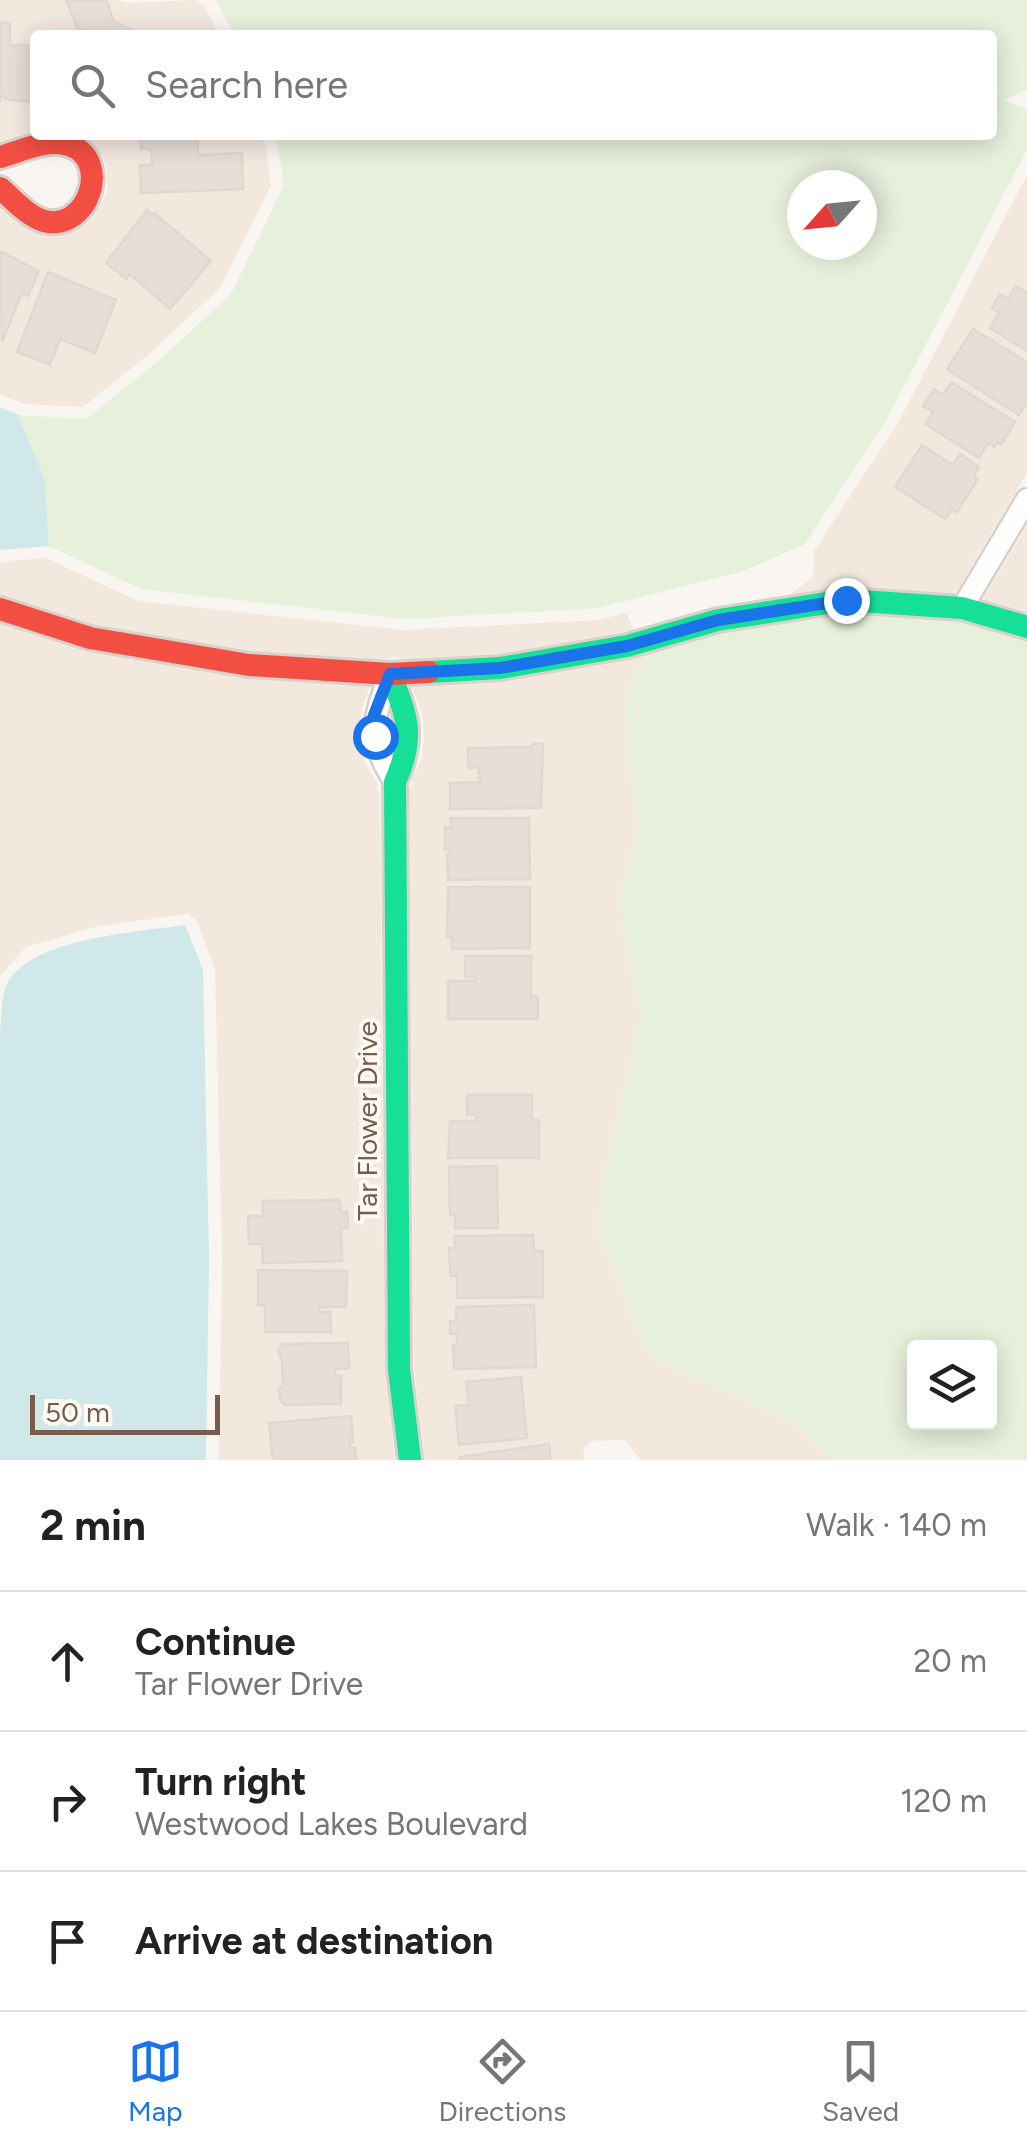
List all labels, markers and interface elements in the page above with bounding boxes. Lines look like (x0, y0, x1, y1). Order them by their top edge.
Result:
search box (30, 30, 997, 140)
icon: search (65, 58, 120, 113)
text: Search here (145, 62, 348, 108)
north arrow (787, 170, 877, 260)
route end (824, 578, 870, 624)
route start (353, 714, 399, 760)
street label: Tar Flower Drive (350, 1021, 384, 1221)
map controls (907, 1340, 997, 1430)
button: layers (907, 1340, 997, 1430)
scale bar (30, 1390, 220, 1434)
text: 50 m (45, 1395, 110, 1429)
text: 2 min (40, 1500, 146, 1551)
text: Walk · 140 m (806, 1506, 987, 1544)
text: Continue (135, 1619, 296, 1665)
icon: ahead (40, 1634, 95, 1689)
text: 20 m (913, 1642, 987, 1680)
text: Tar Flower Drive (135, 1665, 363, 1703)
text: Turn right (135, 1759, 307, 1805)
icon: right (40, 1774, 95, 1829)
text: 120 m (900, 1782, 987, 1820)
text: Westwood Lakes Boulevard (135, 1805, 528, 1843)
icon: arrive (40, 1914, 95, 1969)
text: Arrive at destination (135, 1918, 493, 1964)
tab: Map (128, 2034, 183, 2128)
tab: Directions (439, 2034, 566, 2128)
tab: Saved (822, 2034, 899, 2128)

